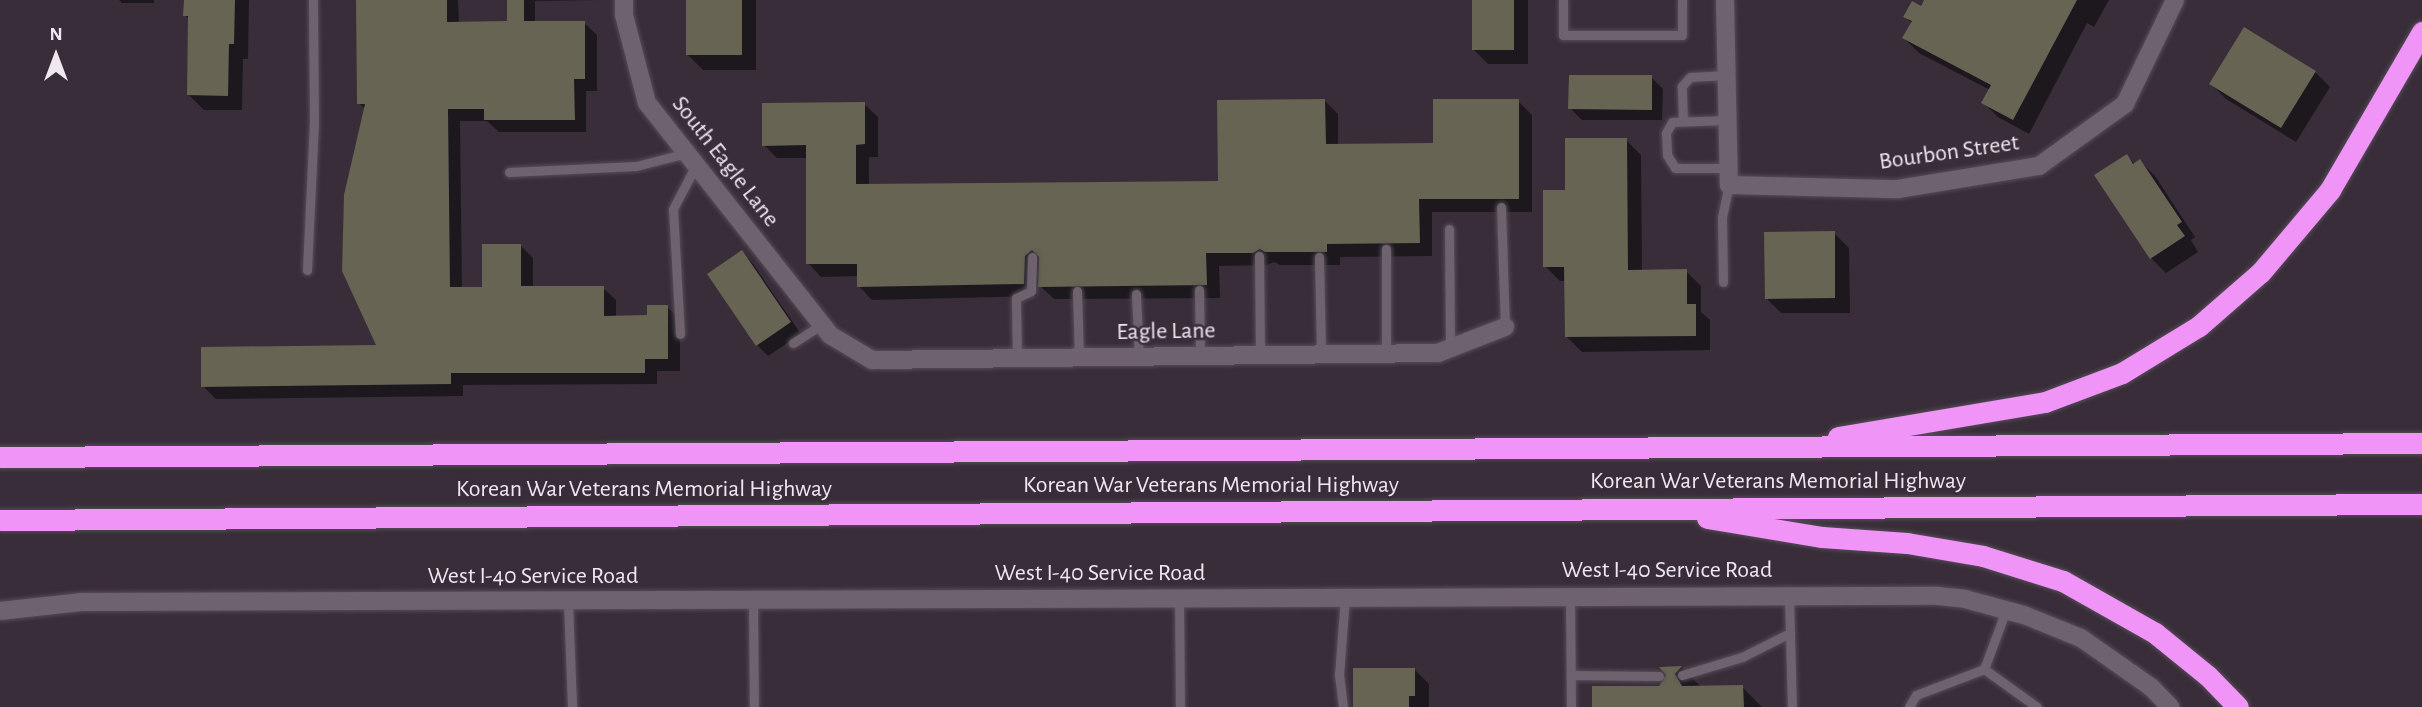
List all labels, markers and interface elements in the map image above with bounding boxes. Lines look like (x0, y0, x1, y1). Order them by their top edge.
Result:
north arrow (21, 21, 91, 91)
text: N (49, 25, 63, 44)
street label: South Eagle Lane (665, 91, 785, 233)
street label: Bourbon Street (1877, 129, 2021, 177)
street label: Eagle Lane (1116, 317, 1216, 347)
street label: Korean War Veterans Memorial Highway (1590, 468, 1966, 496)
street label: Korean War Veterans Memorial Highway (1023, 472, 1399, 500)
street label: Korean War Veterans Memorial Highway (456, 476, 832, 504)
street label: West I-40 Service Road (1561, 557, 1773, 585)
street label: West I-40 Service Road (994, 560, 1206, 588)
street label: West I-40 Service Road (427, 563, 639, 591)

